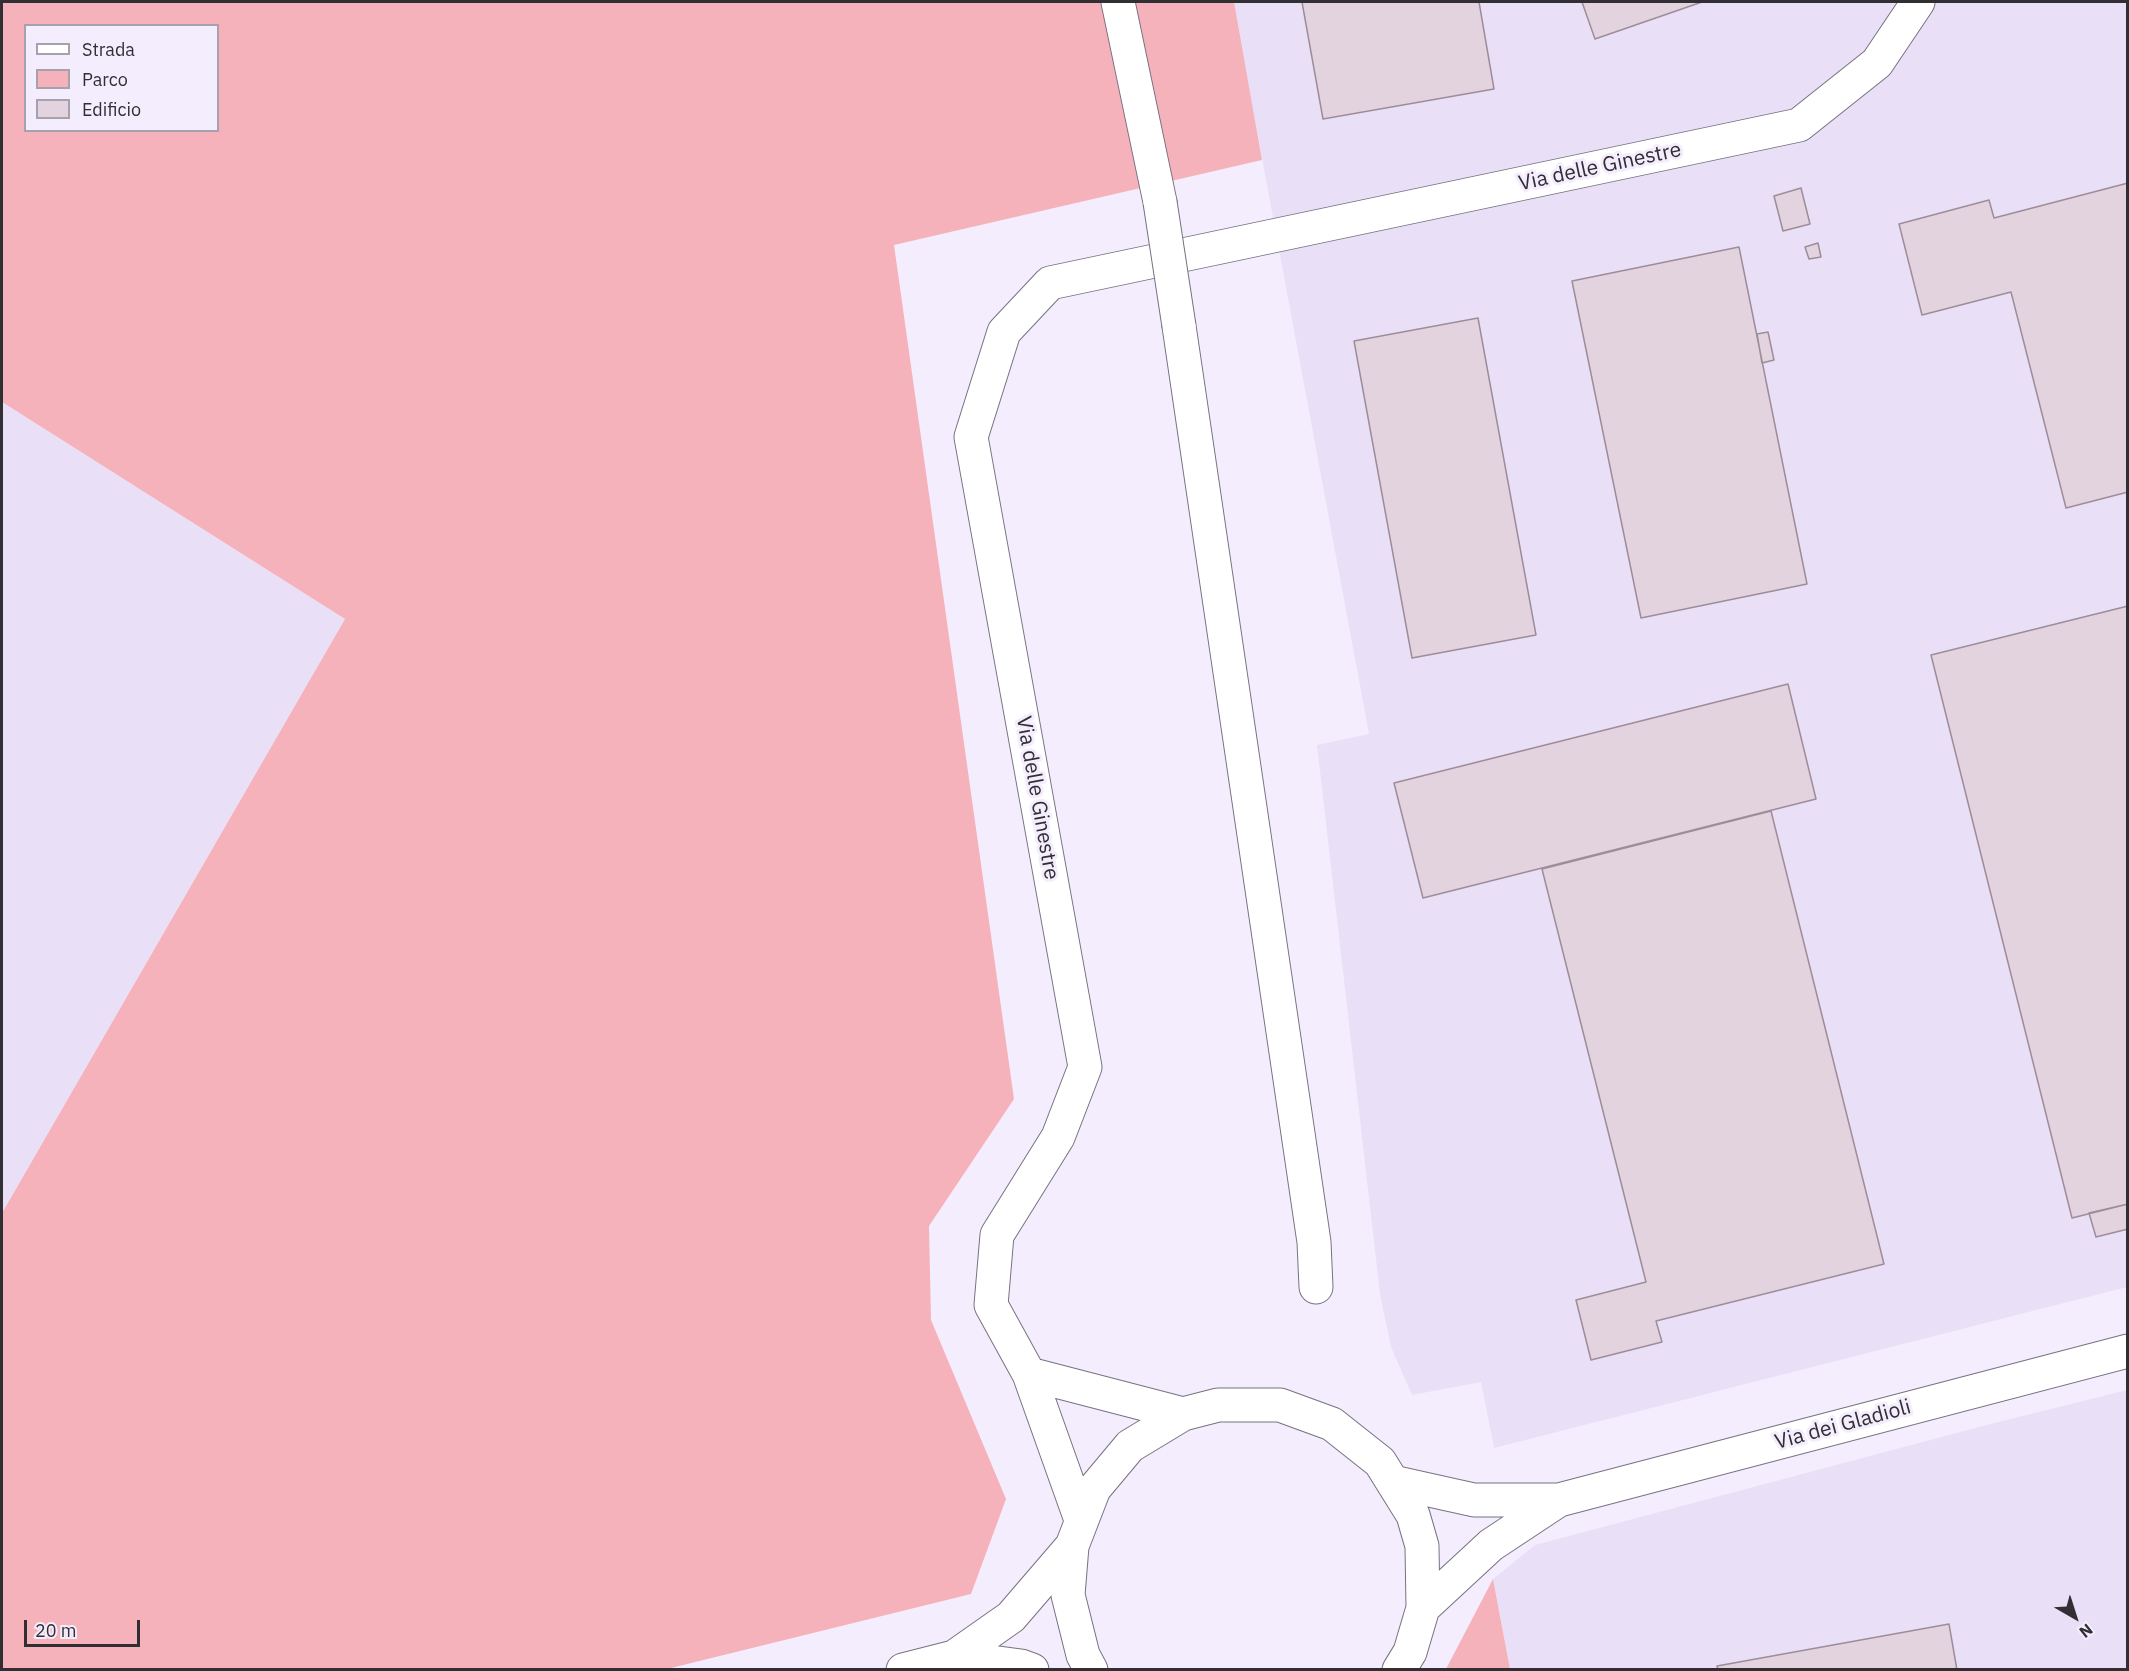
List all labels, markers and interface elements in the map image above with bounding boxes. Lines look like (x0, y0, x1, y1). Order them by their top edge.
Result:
legend (24, 24, 219, 132)
text: Strada (82, 38, 135, 61)
text: Parco (82, 68, 128, 91)
text: Edificio (82, 98, 141, 121)
street label: Via delle Ginestre (1516, 137, 1684, 197)
street label: Via delle Ginestre (1010, 714, 1064, 882)
street label: Via dei Gladioli (1772, 1395, 1914, 1455)
north arrow (2045, 1587, 2105, 1647)
scale bar (27, 1608, 142, 1646)
text: 20 m (35, 1619, 77, 1642)
text: N (2076, 1620, 2097, 1642)

